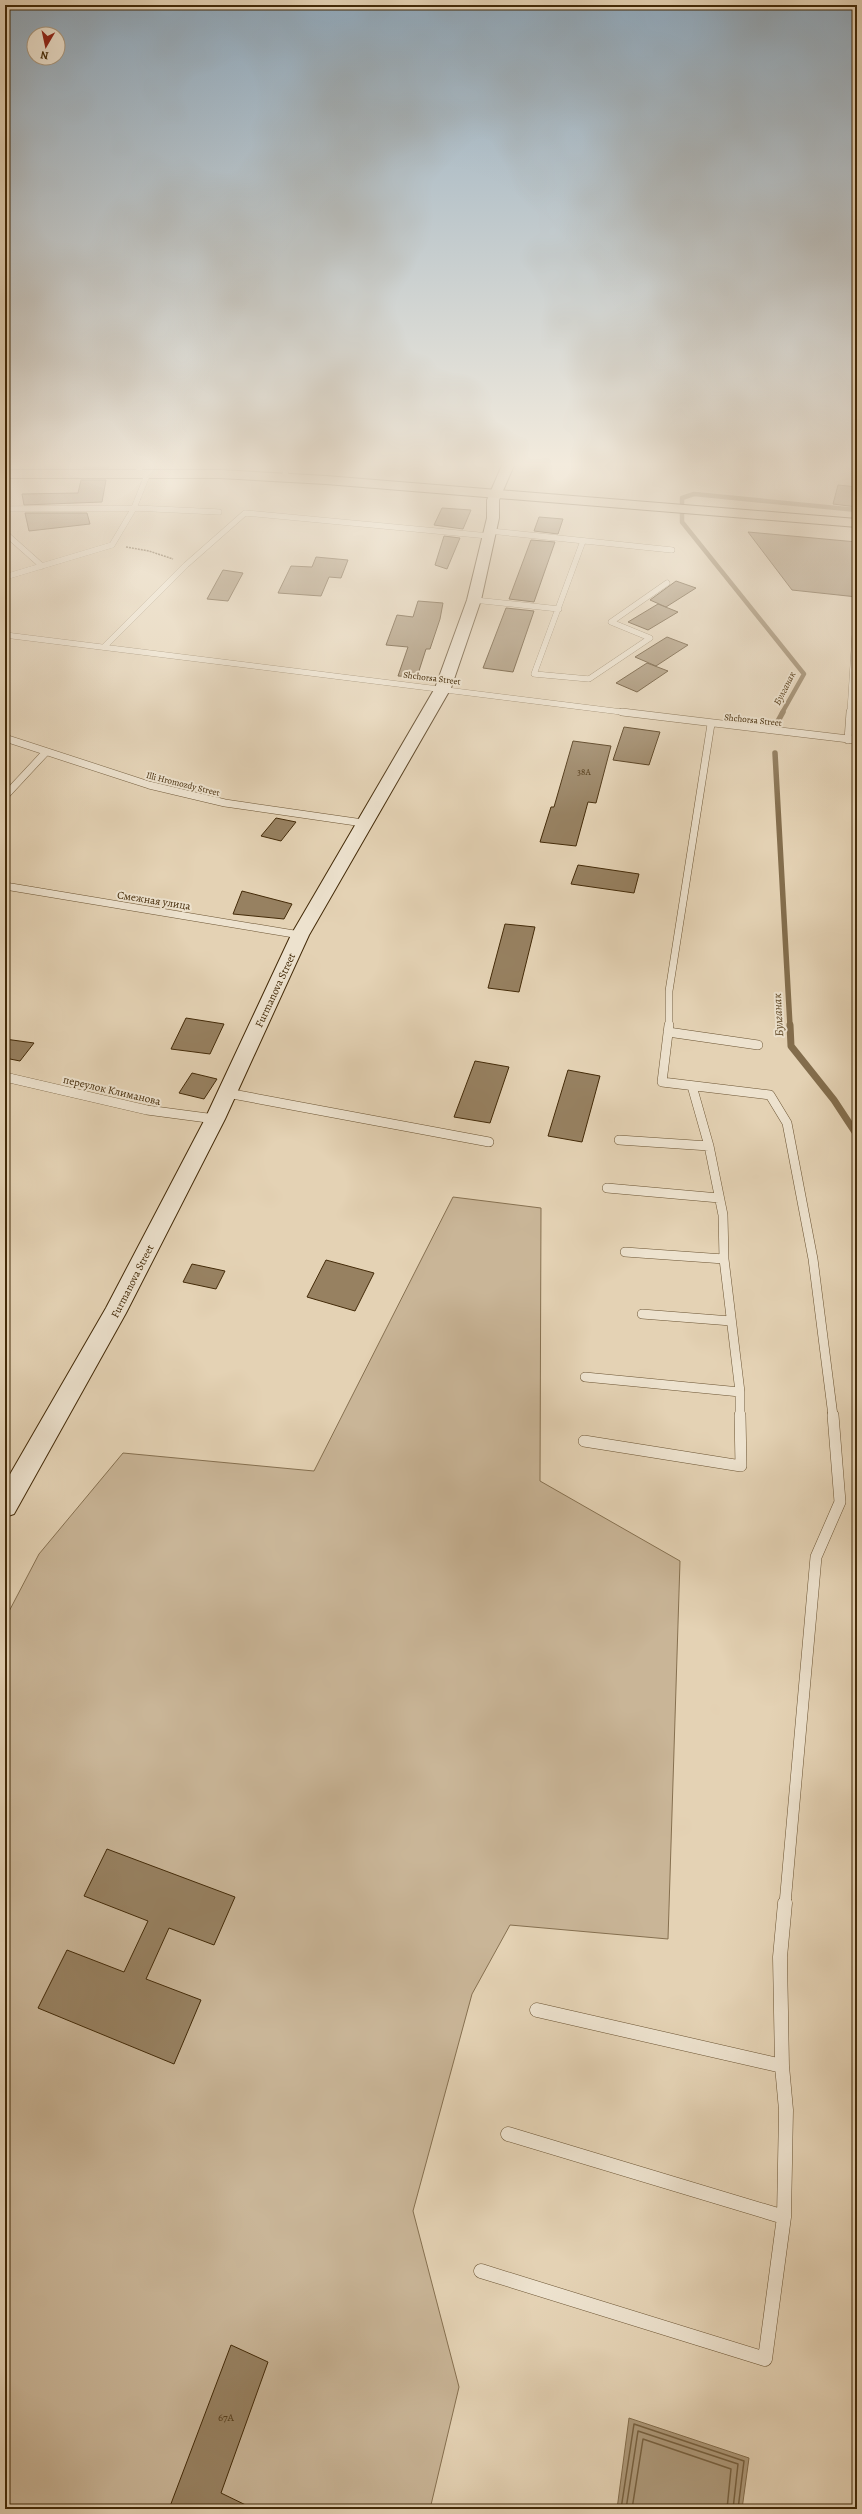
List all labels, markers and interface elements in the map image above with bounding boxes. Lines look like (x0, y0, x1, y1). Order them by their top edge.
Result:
north arrow (26, 26, 66, 66)
text: N (39, 47, 50, 63)
street label: Shchorsa Street (403, 669, 461, 687)
water label: Булганак (770, 669, 799, 707)
street label: Shchorsa Street (724, 711, 782, 729)
house number: 38А (577, 766, 591, 778)
street label: Illi Hromozdy Street (145, 769, 221, 799)
street label: Смежная улица (116, 887, 193, 914)
street label: Furmanova Street (252, 950, 299, 1030)
water label: Булганак (769, 992, 787, 1037)
street label: переулок Климанова (62, 1072, 163, 1109)
street label: Furmanova Street (107, 1242, 158, 1320)
house number: 67А (218, 2410, 235, 2425)

